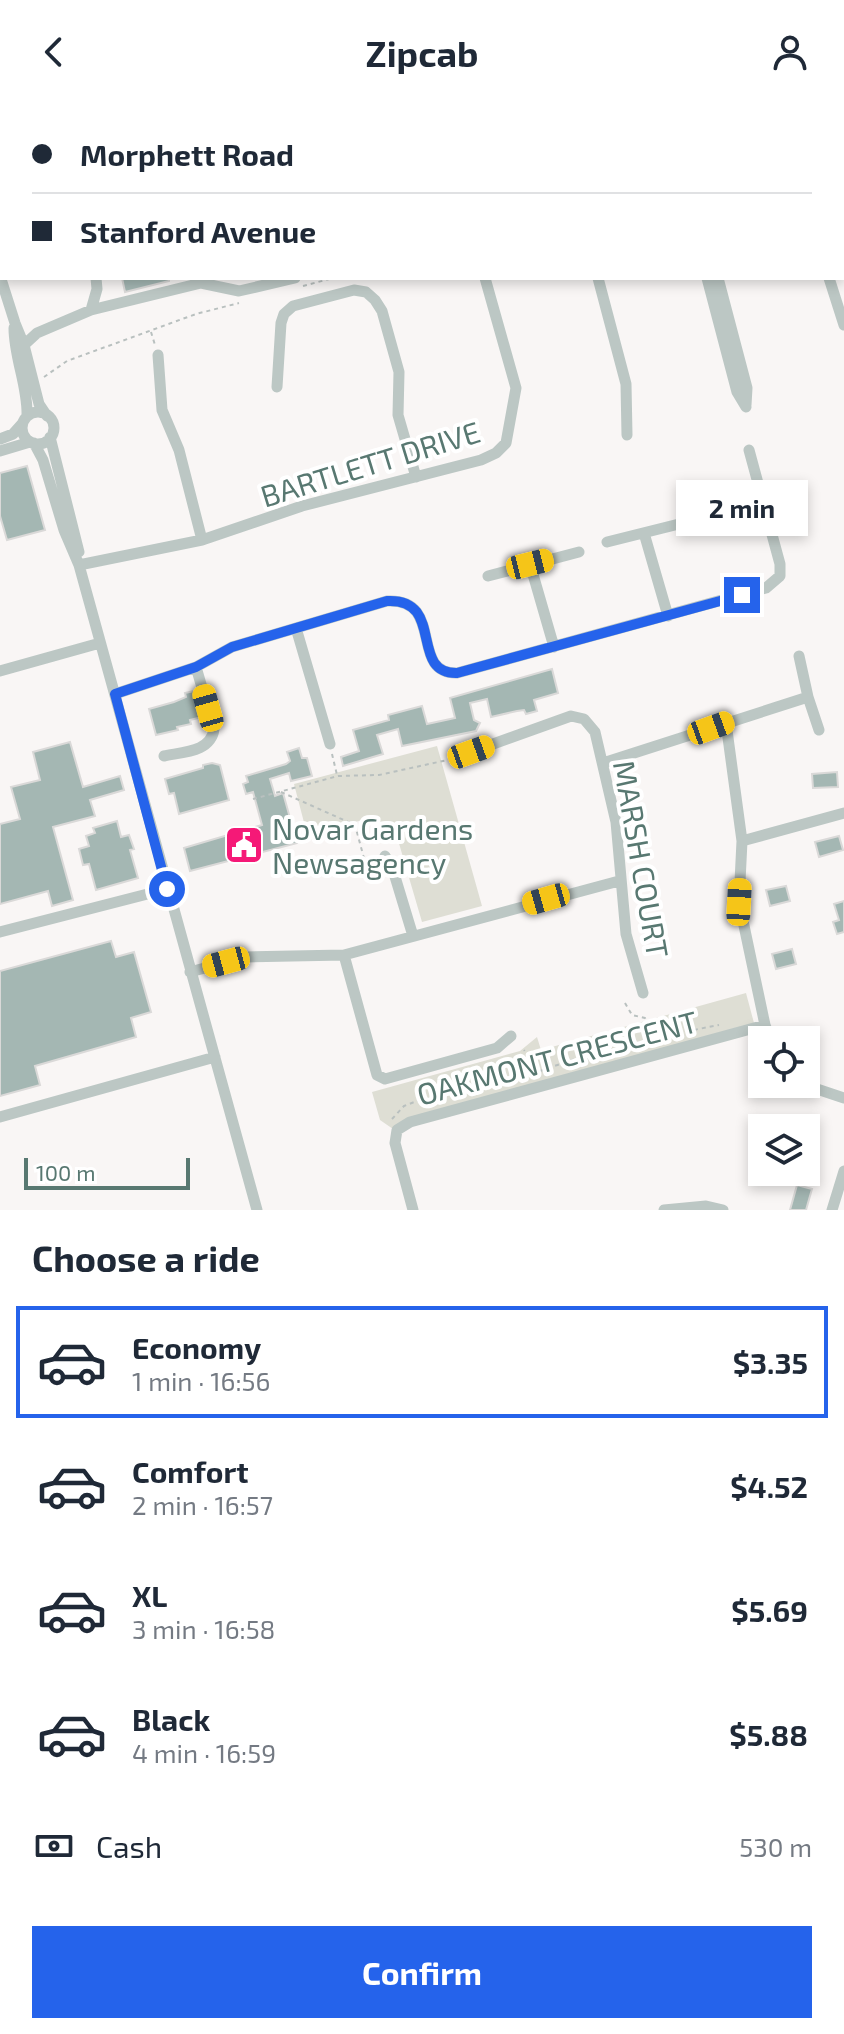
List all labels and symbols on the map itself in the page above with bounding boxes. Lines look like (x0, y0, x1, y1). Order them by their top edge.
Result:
street label: BARTLETT DRIVE (256, 413, 484, 513)
callout: 2 min (676, 479, 808, 535)
car (504, 547, 556, 581)
route end (724, 577, 760, 613)
car (190, 682, 226, 734)
car (684, 709, 738, 747)
car (444, 733, 498, 771)
street label: MARSH COURT (607, 758, 677, 960)
place label: Novar Gardens Newsagency (272, 810, 473, 880)
public building icon: Novar Gardens Newsagency (223, 824, 265, 866)
route start (149, 871, 185, 907)
car (726, 877, 752, 927)
car (520, 881, 572, 917)
car (200, 944, 252, 980)
street label: OAKMONT CRESCENT (413, 1002, 701, 1112)
scale bar (24, 1154, 190, 1190)

